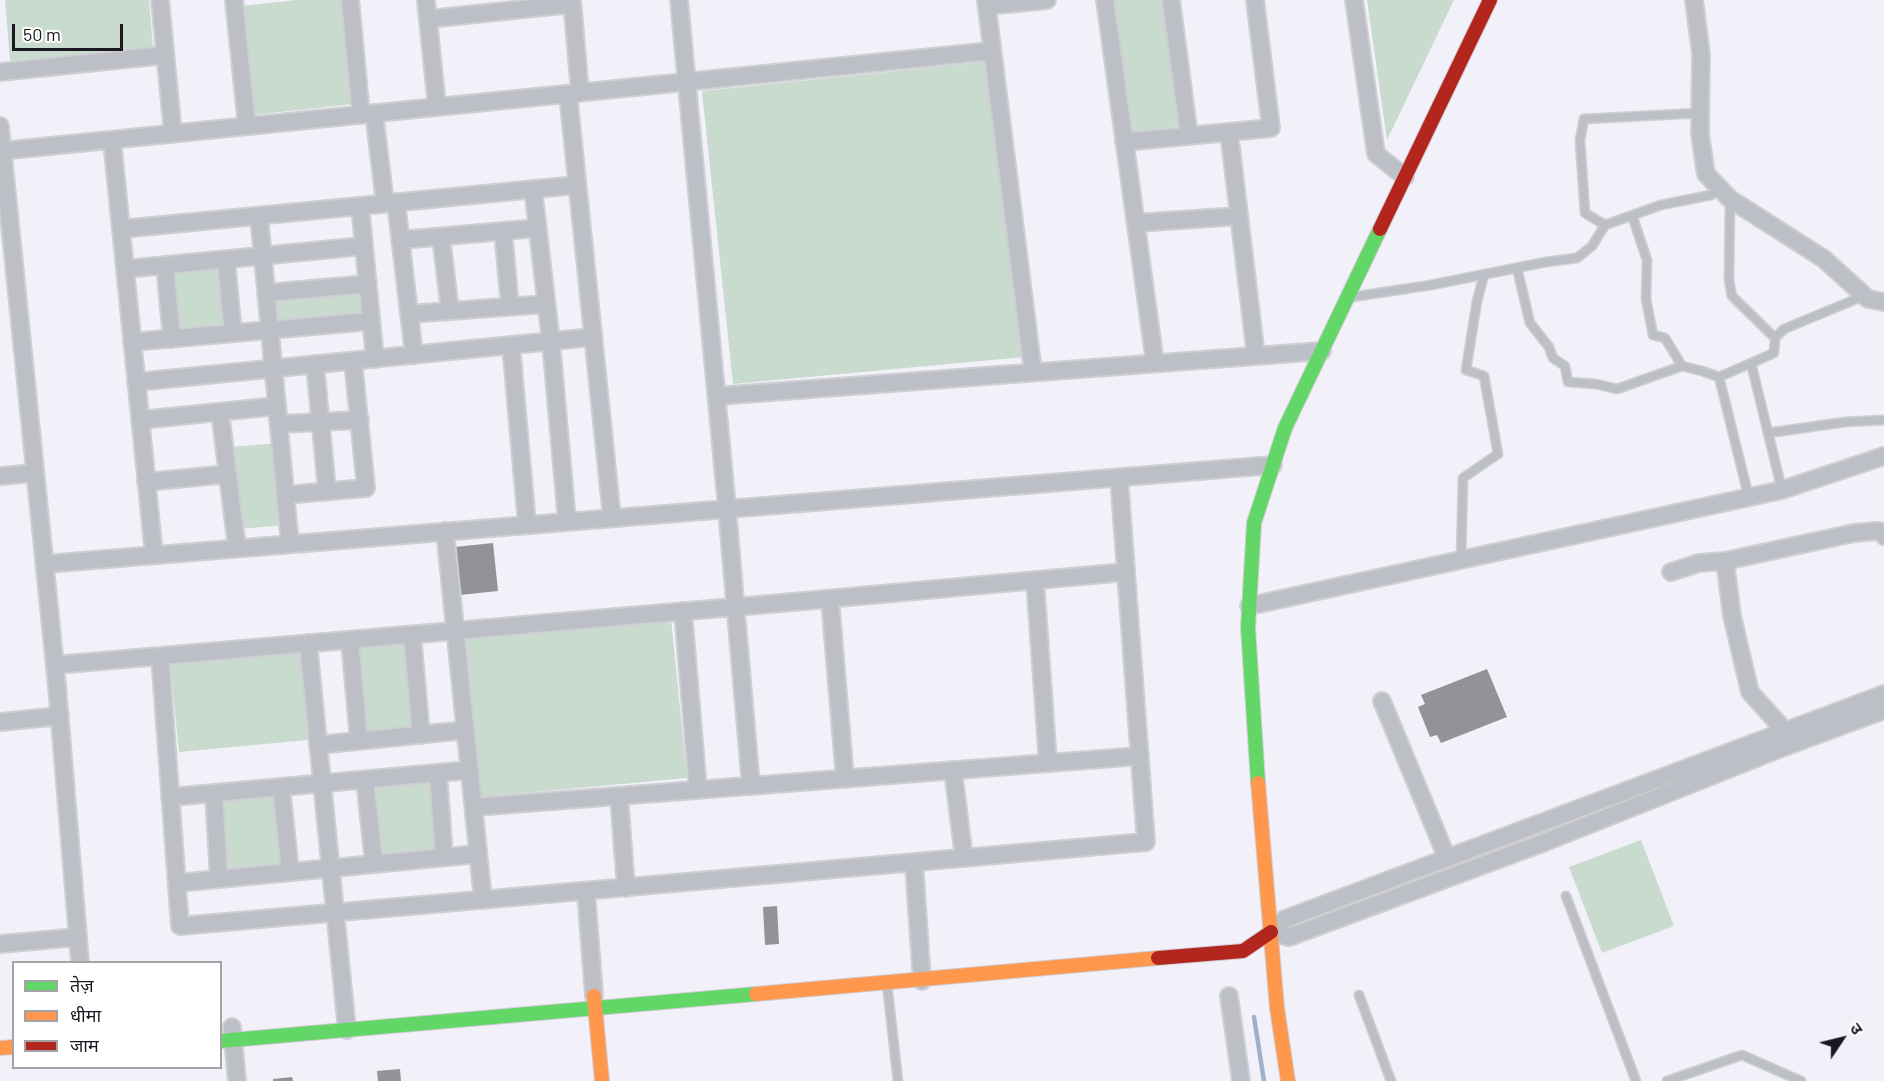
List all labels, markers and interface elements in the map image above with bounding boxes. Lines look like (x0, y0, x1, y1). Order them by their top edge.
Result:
scale bar (15, 12, 126, 50)
text: 50 m (23, 23, 61, 45)
legend (12, 961, 222, 1069)
text: तेज़ (70, 974, 94, 996)
text: धीमा (70, 1004, 101, 1026)
north arrow (1812, 1009, 1872, 1069)
text: उ (1847, 1019, 1868, 1038)
text: जाम (70, 1034, 99, 1056)

